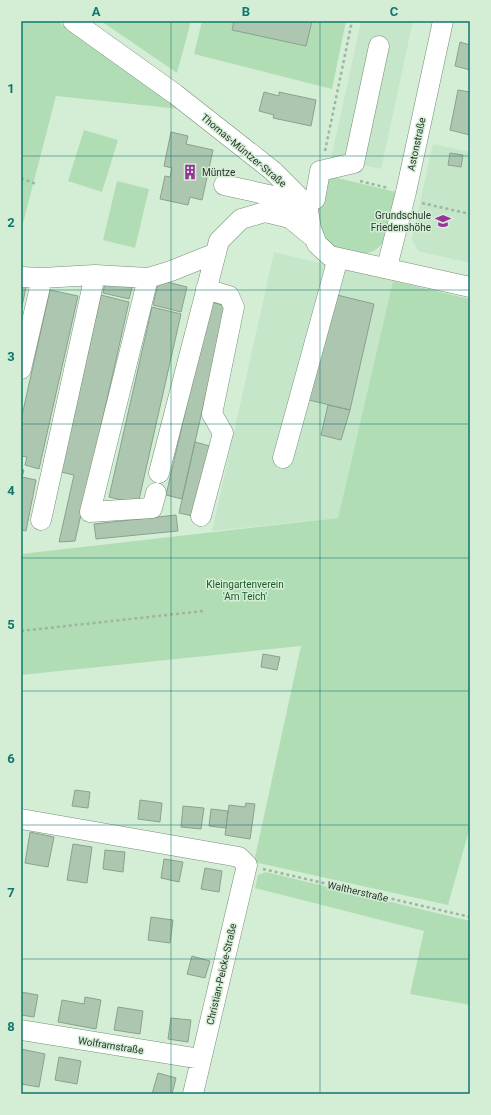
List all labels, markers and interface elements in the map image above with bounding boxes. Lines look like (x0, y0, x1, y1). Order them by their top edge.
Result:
text: A (92, 4, 101, 19)
text: B (242, 4, 250, 19)
text: C (390, 4, 399, 19)
text: 1 (7, 81, 15, 96)
street label: Thomas-Müntzer-Straße (199, 111, 289, 189)
street label: Astonstraße (405, 116, 428, 172)
building icon: Müntze (181, 163, 199, 181)
place label: Müntze (202, 166, 235, 178)
place label: Grundschule Friedenshöhe (371, 210, 431, 233)
school or university icon: Grundschule Friedenshöhe (434, 212, 452, 230)
text: 2 (7, 215, 15, 230)
text: 3 (7, 349, 15, 364)
text: 4 (7, 483, 15, 498)
park label: Kleingartenverein 'Am Teich' (206, 579, 284, 602)
text: 5 (7, 617, 15, 632)
text: 6 (7, 751, 15, 766)
street label: Waltherstraße (326, 879, 390, 904)
text: 7 (7, 885, 15, 900)
street label: Christian-Peicke-Straße (204, 922, 239, 1026)
text: 8 (7, 1019, 15, 1034)
street label: Wolframstraße (77, 1035, 144, 1056)

